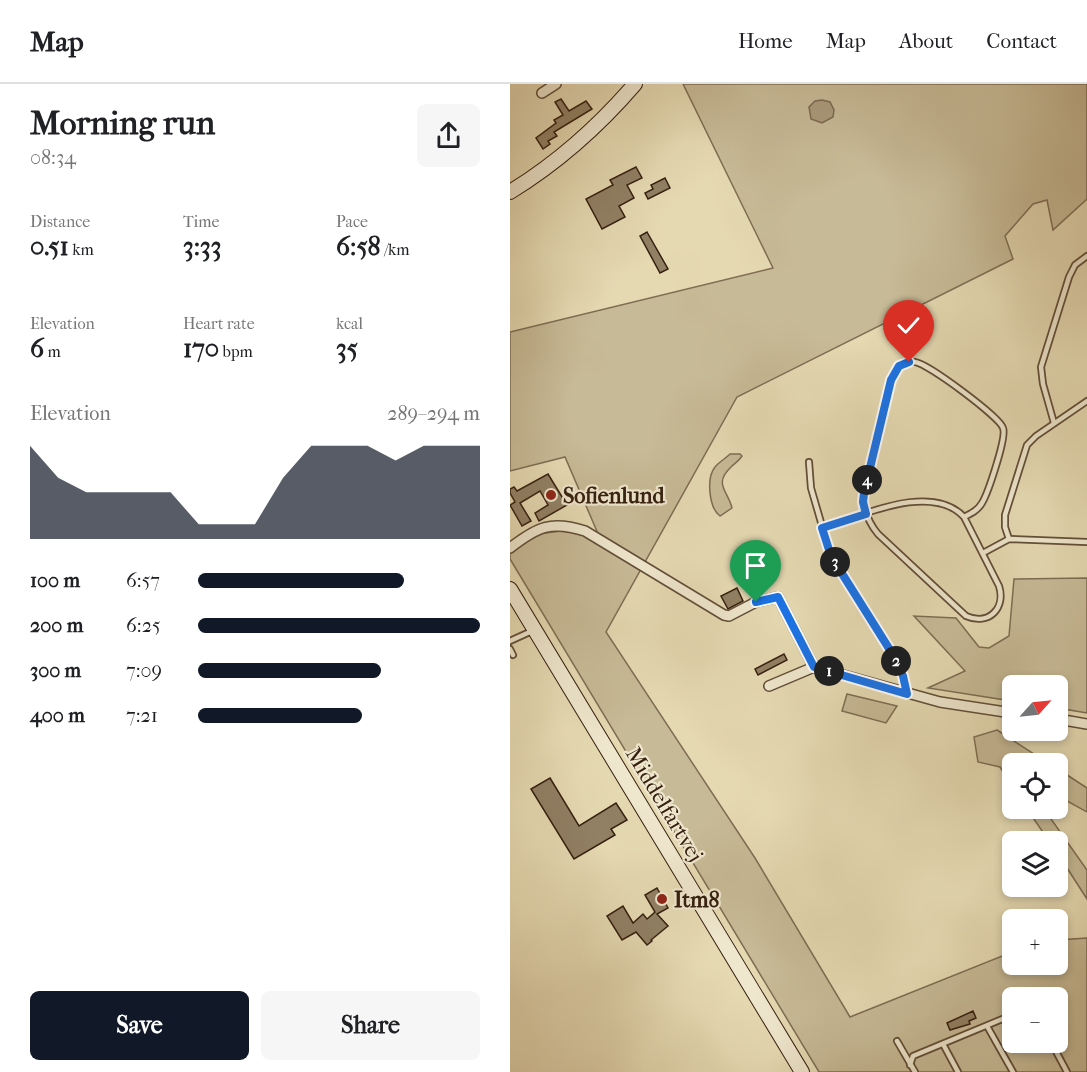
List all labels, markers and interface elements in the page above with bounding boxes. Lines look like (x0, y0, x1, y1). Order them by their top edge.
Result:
text: Map (30, 25, 84, 58)
text: Home (738, 29, 793, 53)
text: Map (826, 29, 866, 53)
text: About (899, 29, 953, 53)
text: Contact (986, 29, 1057, 53)
text: Morning run (30, 104, 215, 143)
button: share (417, 104, 480, 167)
text: 08:34 (30, 146, 76, 169)
text: Distance (30, 212, 90, 231)
text: Time (183, 212, 219, 231)
text: Pace (336, 212, 368, 231)
text: 0.51 (30, 231, 69, 262)
text: 3:33 (183, 231, 221, 262)
text: 6:58 (336, 231, 381, 262)
text: km (69, 240, 94, 259)
text: /km (381, 240, 410, 259)
pin (883, 300, 934, 362)
icon: check (892, 309, 925, 342)
text: Elevation (30, 314, 95, 333)
text: Heart rate (183, 314, 255, 333)
text: kcal (336, 314, 363, 333)
text: 6 (30, 333, 44, 364)
text: 170 (183, 333, 219, 364)
text: 35 (336, 333, 358, 364)
text: m (44, 342, 61, 361)
text: bpm (219, 342, 253, 361)
text: Elevation (30, 402, 111, 425)
text: 289–294 m (387, 402, 480, 425)
pin: 4 (852, 465, 882, 495)
text: 4 (862, 470, 872, 489)
place label: Sofienlund (563, 483, 666, 509)
marker: Sofienlund (544, 488, 558, 502)
pin (730, 540, 781, 602)
pin: 3 (820, 547, 850, 577)
icon: arrive (739, 549, 772, 582)
text: 3 (832, 552, 838, 571)
text: 100 m (30, 569, 80, 592)
text: 6:57 (126, 569, 160, 592)
text: 200 m (30, 614, 83, 637)
text: 6:25 (126, 614, 161, 637)
pin: 2 (881, 646, 911, 676)
text: 2 (892, 651, 900, 670)
pin: 1 (814, 656, 844, 686)
text: 300 m (30, 659, 81, 682)
text: 7:09 (126, 659, 162, 682)
text: 1 (826, 661, 832, 680)
north arrow (1002, 675, 1068, 741)
map controls (1002, 675, 1068, 1053)
text: 400 m (30, 704, 85, 727)
text: 7:21 (126, 704, 158, 727)
street label: Middelfartvej (620, 742, 709, 867)
button: locate (1002, 753, 1068, 819)
button: layers (1002, 831, 1068, 897)
place label: Itm8 (674, 887, 720, 913)
marker: Itm8 (655, 892, 669, 906)
button: + (1002, 909, 1068, 975)
button: − (1002, 987, 1068, 1053)
button: Save (30, 991, 249, 1060)
button: Share (261, 991, 480, 1060)

